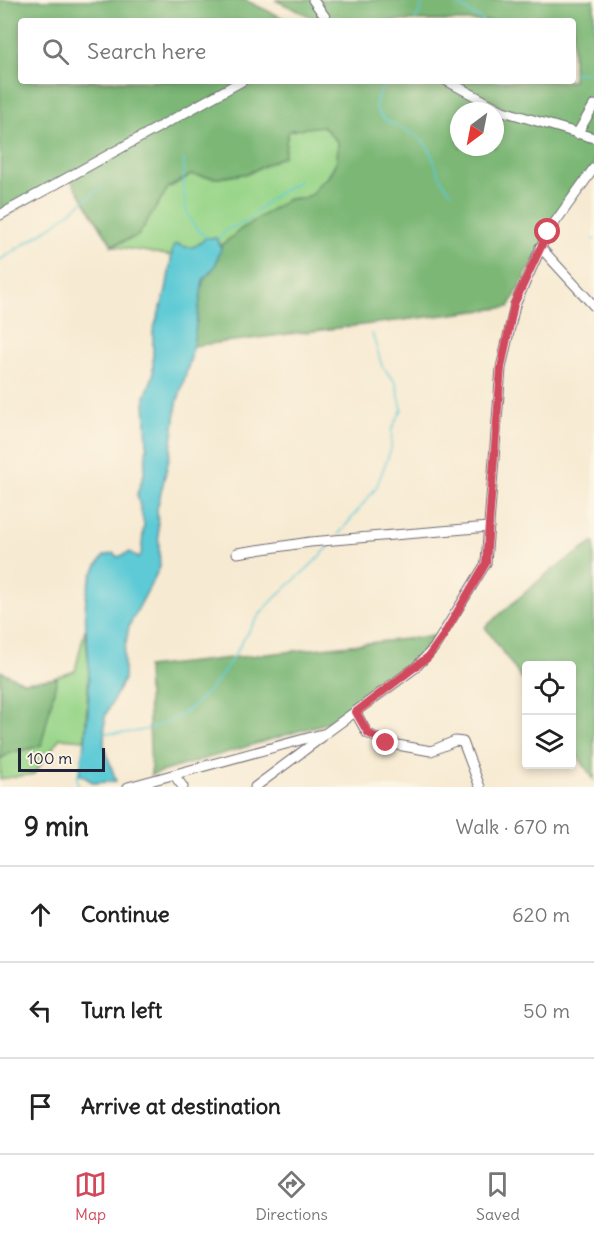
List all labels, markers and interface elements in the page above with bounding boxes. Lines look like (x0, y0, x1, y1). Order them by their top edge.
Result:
search box (18, 18, 576, 84)
icon: search (39, 35, 72, 68)
text: Search here (87, 37, 206, 65)
north arrow (450, 102, 504, 156)
route start (534, 218, 560, 244)
map controls (522, 661, 576, 769)
button: locate (522, 661, 576, 715)
button: layers (522, 715, 576, 769)
route end (372, 729, 398, 755)
scale bar (18, 745, 105, 772)
text: 100 m (27, 748, 72, 768)
text: 9 min (24, 810, 89, 843)
text: Walk · 670 m (456, 814, 570, 839)
icon: ahead (24, 898, 57, 931)
text: Continue (81, 900, 170, 928)
text: 620 m (512, 902, 570, 927)
icon: left (24, 994, 57, 1027)
text: Turn left (81, 996, 162, 1024)
text: 50 m (523, 998, 570, 1023)
icon: arrive (24, 1090, 57, 1123)
text: Arrive at destination (81, 1092, 281, 1120)
tab: Map (74, 1168, 107, 1224)
tab: Directions (255, 1168, 328, 1224)
tab: Saved (476, 1168, 520, 1224)

